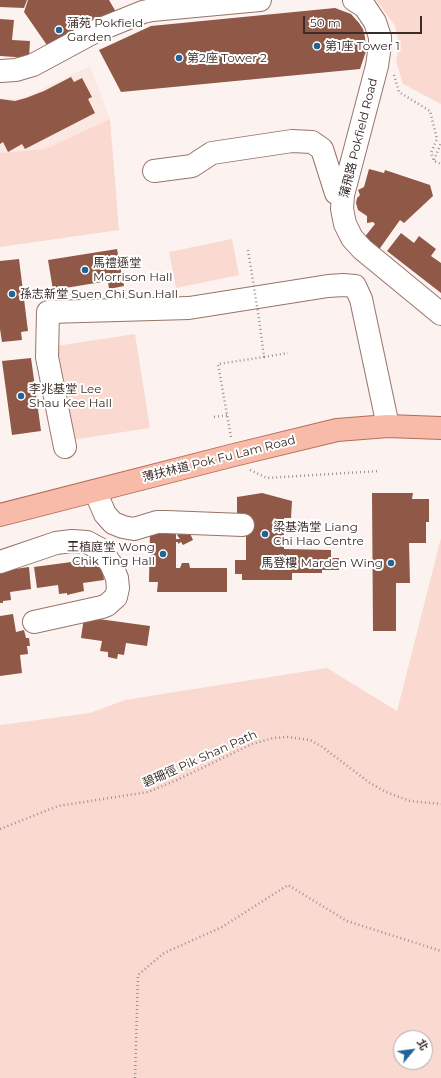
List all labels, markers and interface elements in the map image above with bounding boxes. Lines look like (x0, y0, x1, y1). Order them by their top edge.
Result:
scale bar (305, 8, 424, 34)
text: 50 m (310, 15, 341, 30)
place label: 蒲苑 Pokfield Garden (67, 16, 143, 44)
marker: 蒲苑 Pokfield Garden (54, 25, 64, 35)
place label: 第1座 Tower 1 (325, 39, 400, 53)
marker: 第1座 Tower 1 (312, 41, 322, 51)
place label: 第2座 Tower 2 (187, 51, 267, 65)
marker: 第2座 Tower 2 (174, 53, 184, 63)
street label: 蒲飛路 Pokfield Road (337, 77, 381, 199)
place label: 馬禮遜堂 Morrison Hall (93, 256, 173, 284)
marker: 馬禮遜堂 Morrison Hall (80, 265, 90, 275)
place label: 孫志新堂 Suen Chi Sun Hall (20, 287, 178, 301)
marker: 孫志新堂 Suen Chi Sun Hall (7, 289, 17, 299)
place label: 李兆基堂 Lee Shau Kee Hall (29, 382, 112, 410)
marker: 李兆基堂 Lee Shau Kee Hall (16, 391, 26, 401)
street label: 薄扶林道 Pok Fu Lam Road (141, 433, 297, 485)
place label: 梁基浩堂 Liang Chi Hao Centre (273, 520, 364, 548)
marker: 梁基浩堂 Liang Chi Hao Centre (260, 529, 270, 539)
place label: 王植庭堂 Wong Chik Ting Hall (67, 540, 155, 568)
marker: 王植庭堂 Wong Chik Ting Hall (158, 549, 168, 559)
place label: 馬登樓 Marden Wing (261, 556, 383, 570)
marker: 馬登樓 Marden Wing (386, 558, 396, 568)
street label: 碧珊徑 Pik Shan Path (141, 727, 259, 791)
north arrow (393, 1030, 433, 1070)
text: 北 (414, 1036, 431, 1053)

